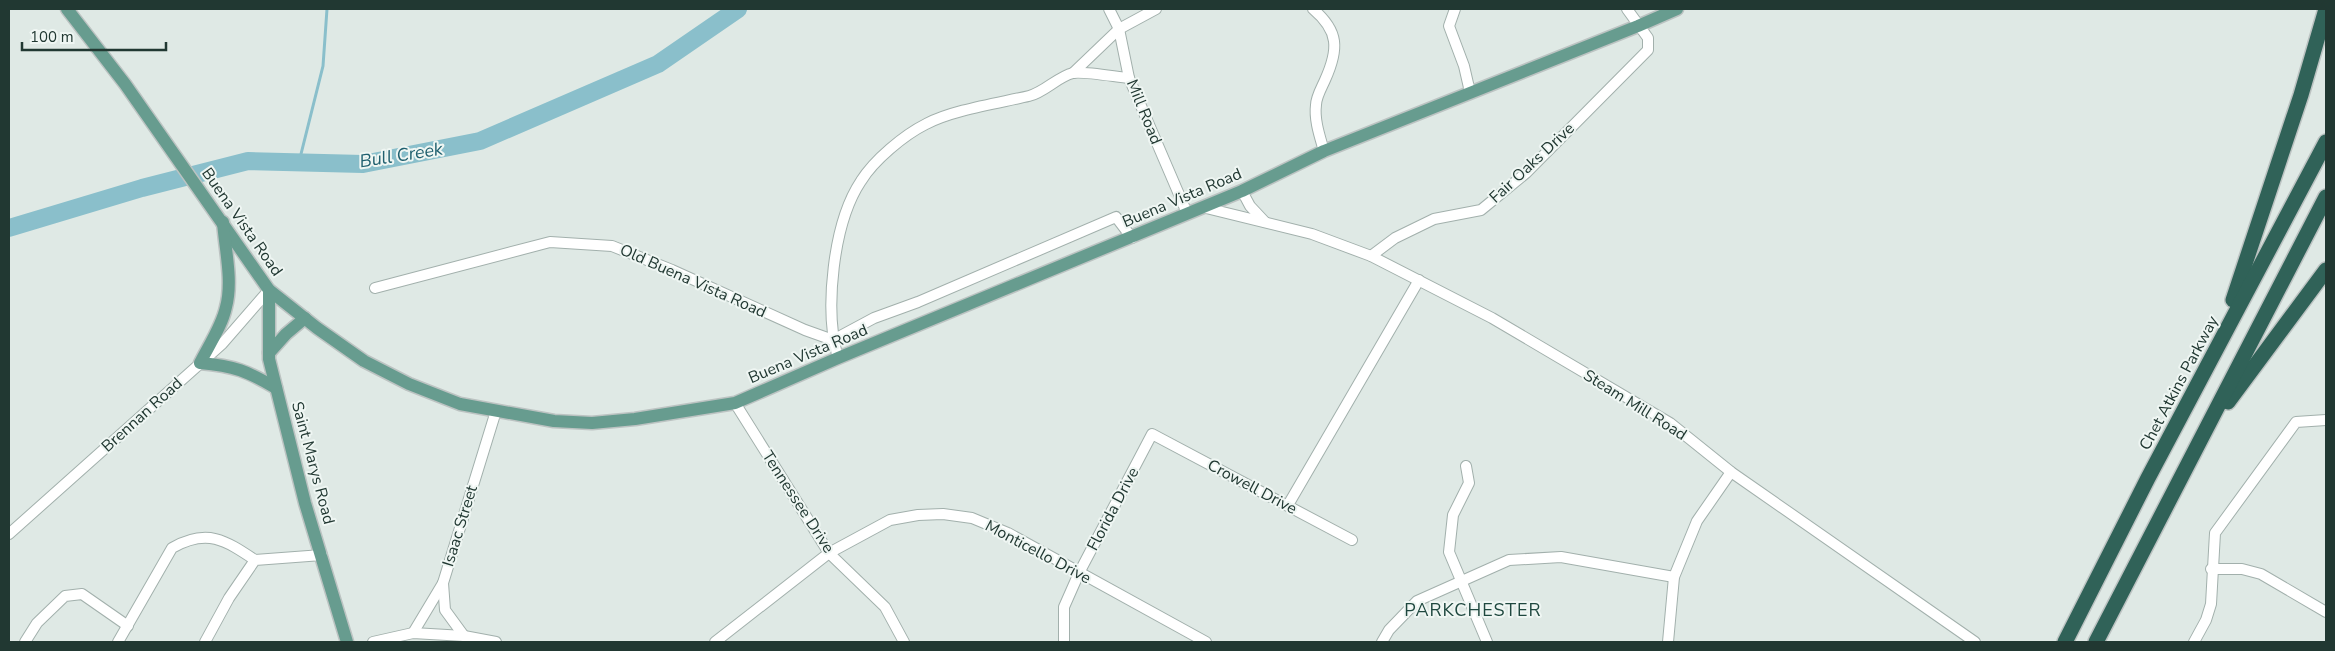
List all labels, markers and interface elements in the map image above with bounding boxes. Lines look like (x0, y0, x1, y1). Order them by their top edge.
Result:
scale bar (22, 20, 166, 52)
text: 100 m (30, 27, 74, 47)
street label: Mill Road (1121, 76, 1167, 148)
street label: Fair Oaks Drive (1485, 118, 1579, 208)
water label: Bull Creek (358, 136, 445, 173)
street label: Buena Vista Road (196, 163, 288, 281)
street label: Buena Vista Road (1119, 163, 1245, 233)
street label: Old Buena Vista Road (616, 239, 770, 323)
street label: Chet Atkins Parkway (2134, 311, 2224, 454)
street label: Buena Vista Road (745, 319, 871, 389)
street label: Steam Mill Road (1579, 364, 1691, 446)
street label: Brennan Road (97, 373, 187, 457)
street label: Saint Marys Road (286, 399, 340, 527)
street label: Tennessee Drive (757, 446, 839, 558)
street label: Crowell Drive (1203, 454, 1301, 520)
street label: Florida Drive (1082, 463, 1144, 555)
street label: Isaac Street (437, 482, 483, 569)
street label: Monticello Drive (981, 515, 1095, 589)
district label: PARKCHESTER (1404, 598, 1542, 622)

